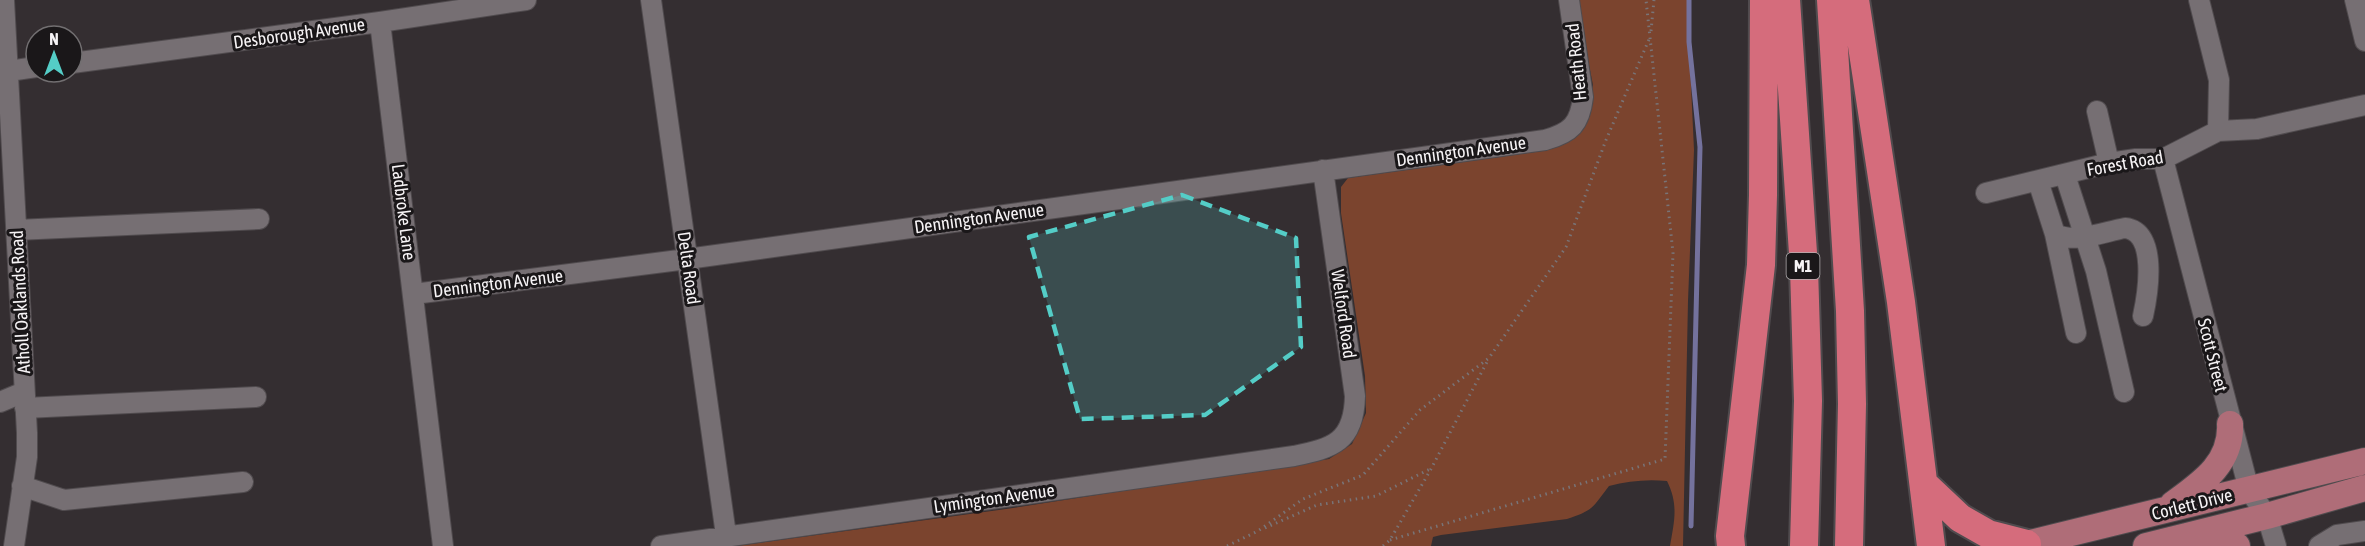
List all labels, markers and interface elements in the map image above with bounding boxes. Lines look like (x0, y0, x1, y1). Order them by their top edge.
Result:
street label: Desborough Avenue (232, 13, 366, 53)
street label: Heath Road (1561, 22, 1591, 102)
north arrow (24, 24, 84, 84)
text: N (49, 30, 59, 48)
street label: Dennington Avenue (1395, 131, 1527, 171)
street label: Forest Road (2085, 146, 2165, 180)
street label: Ladbroke Lane (388, 163, 420, 261)
street label: Dennington Avenue (913, 198, 1045, 238)
street label: Atholl Oaklands Road (6, 230, 34, 374)
street label: Delta Road (673, 230, 705, 306)
road number: M1 (1786, 253, 1820, 279)
street label: Dennington Avenue (432, 265, 564, 301)
street label: Welford Road (1327, 268, 1361, 360)
street label: Scott Street (2194, 316, 2232, 394)
street label: Lymington Avenue (932, 479, 1056, 517)
street label: Corlett Drive (2149, 484, 2235, 524)

